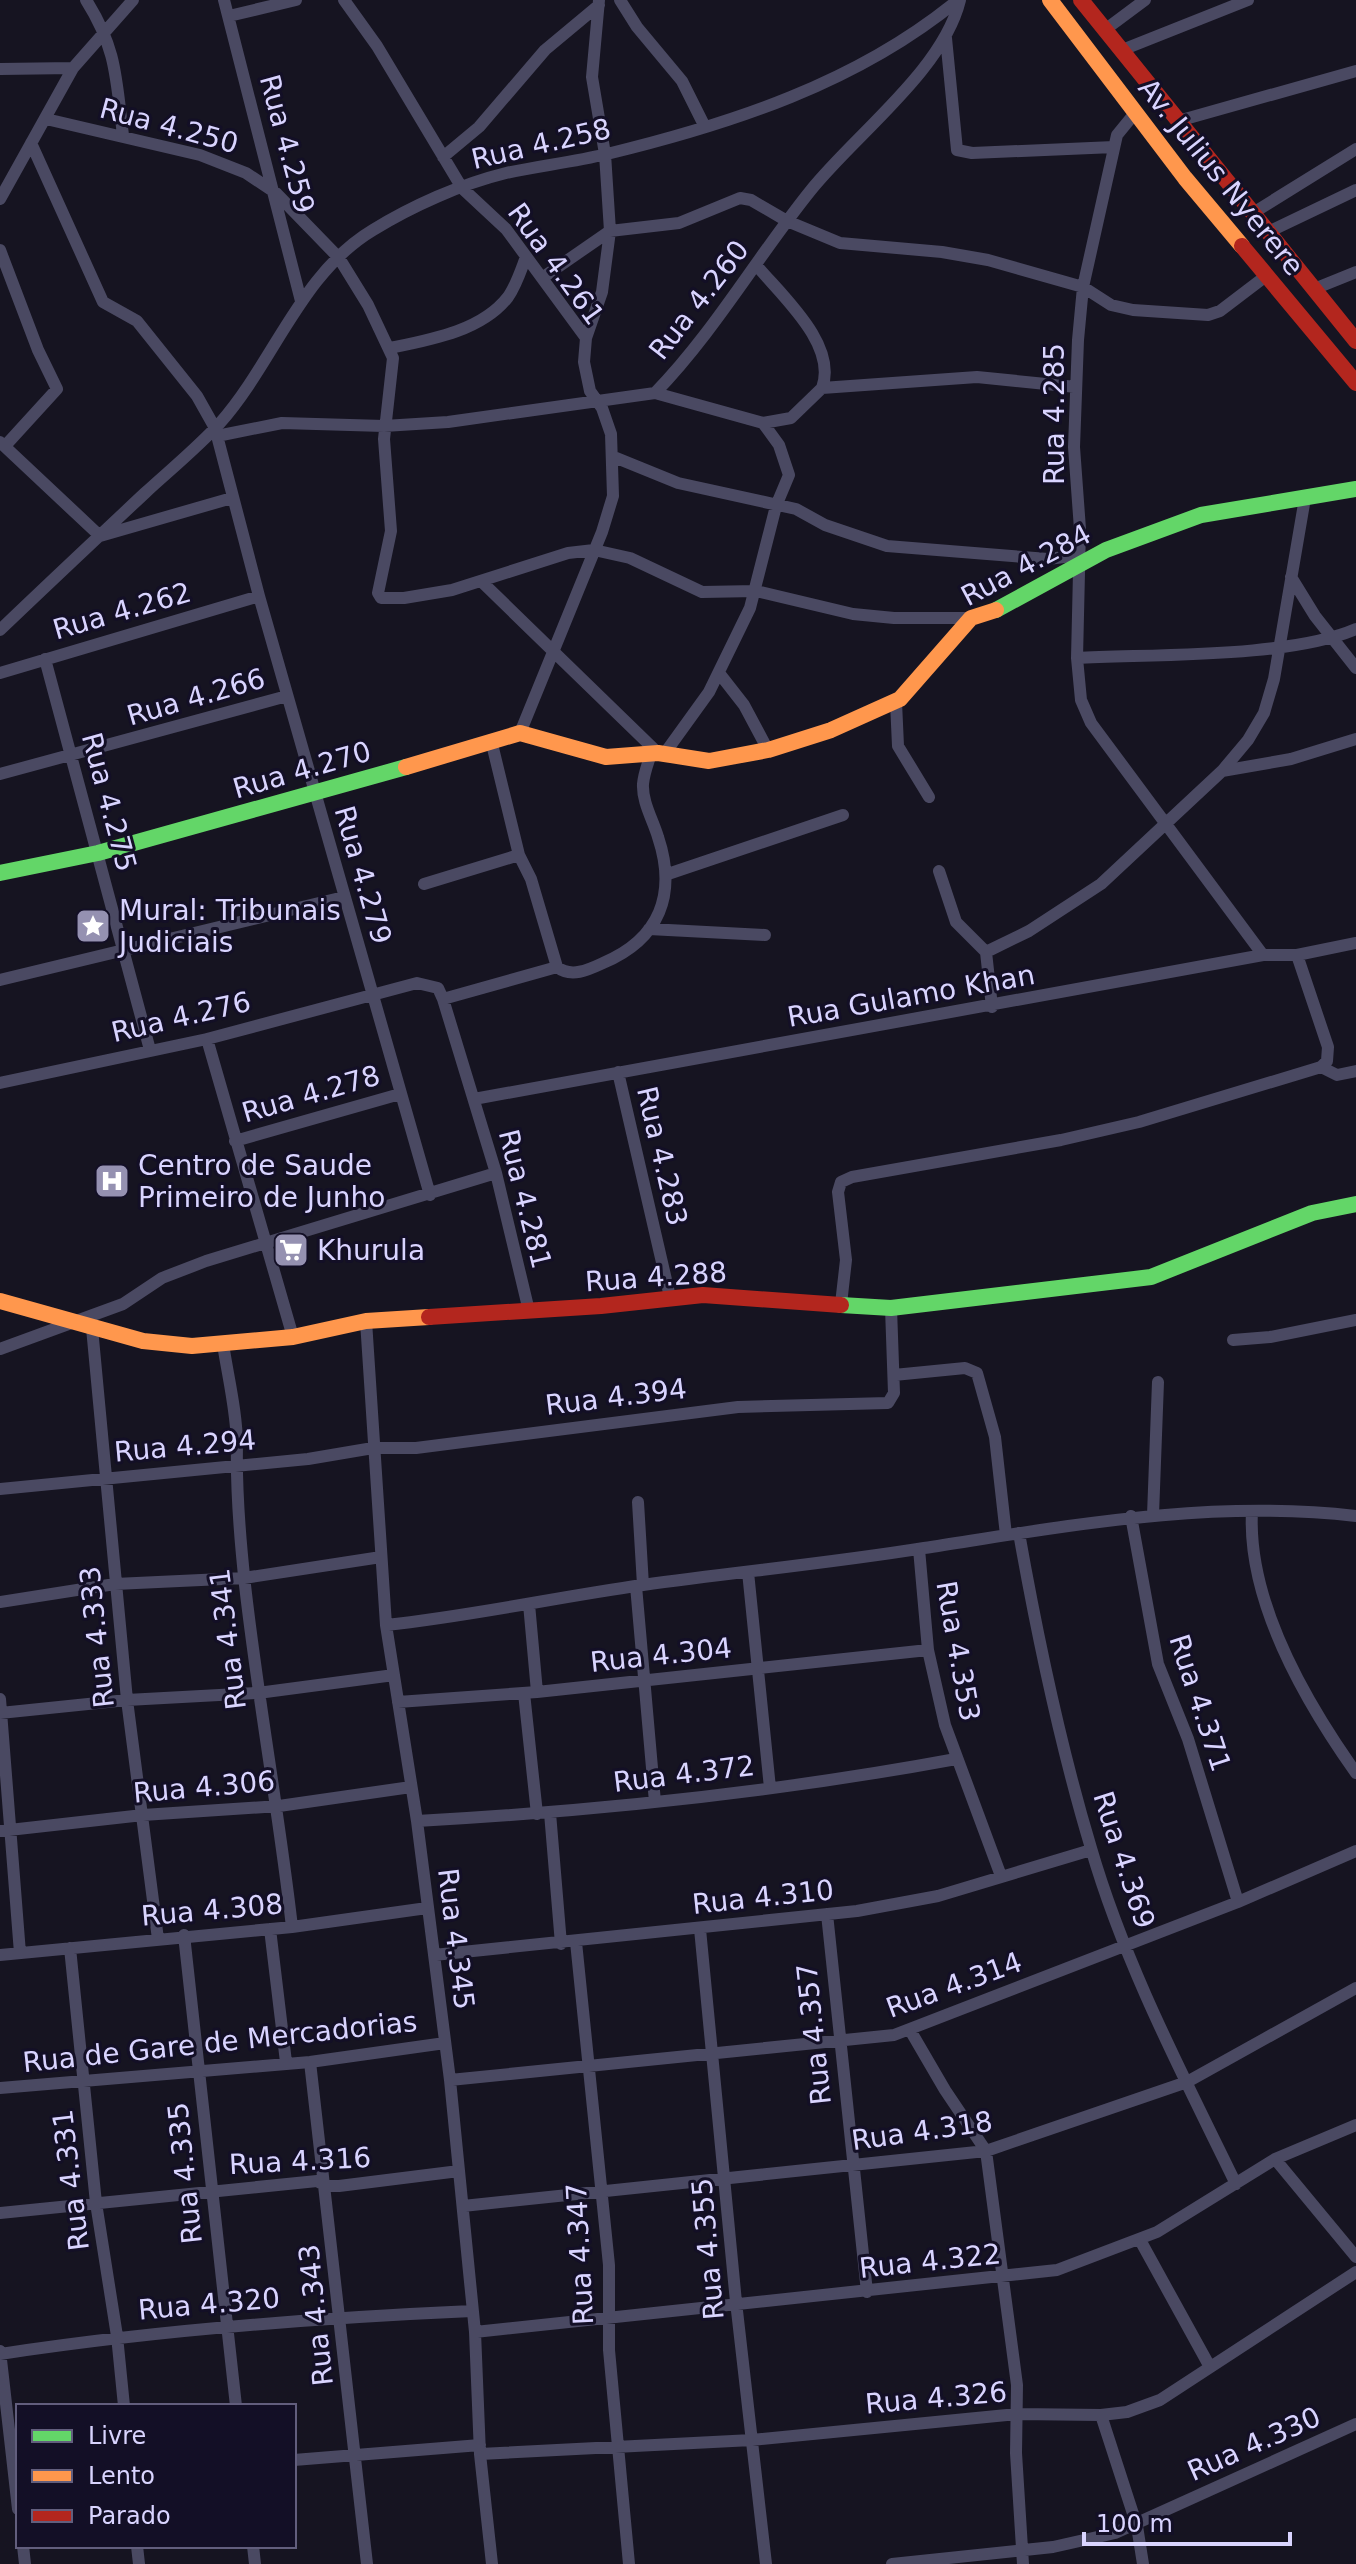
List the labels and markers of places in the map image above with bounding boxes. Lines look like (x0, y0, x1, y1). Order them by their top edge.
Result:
place label: Mural: Tribunais Judiciais (117, 894, 341, 959)
place icon: Mural: Tribunais Judiciais (74, 907, 112, 945)
place label: Centro de Saude Primeiro de Junho (138, 1149, 385, 1214)
hospital icon: Centro de Saude Primeiro de Junho (93, 1162, 131, 1200)
supermarket icon: Khurula (272, 1231, 310, 1269)
place label: Khurula (317, 1234, 425, 1267)

